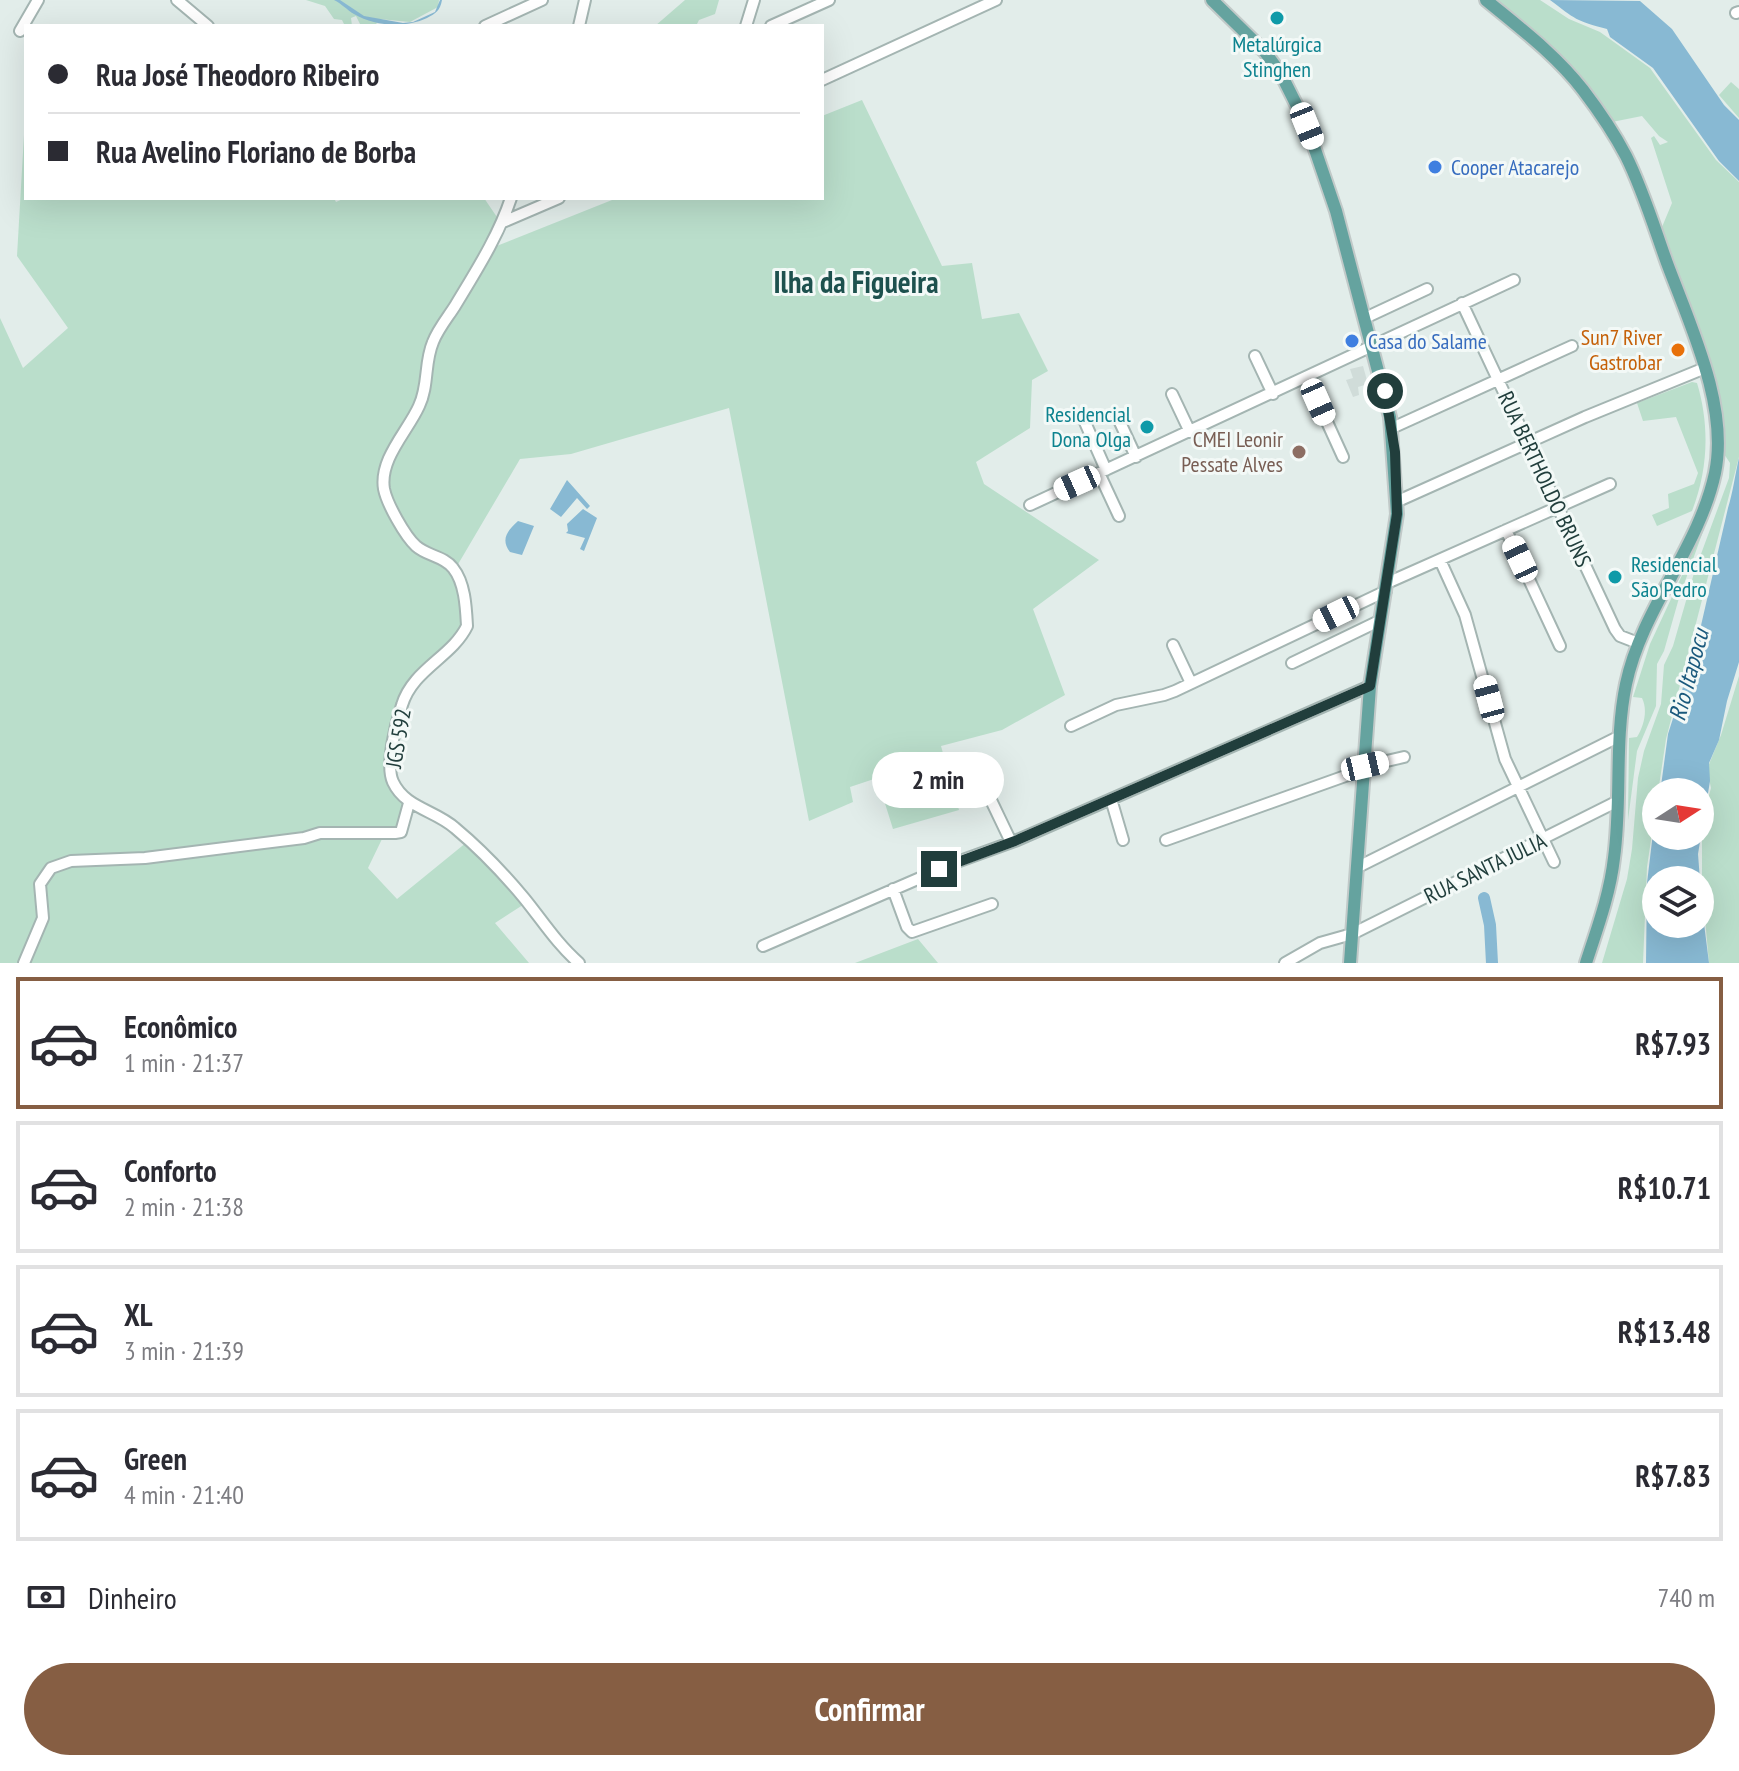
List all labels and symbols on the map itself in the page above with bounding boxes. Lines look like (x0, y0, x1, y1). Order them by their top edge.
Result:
marker: Metalúrgica Stinghen (1268, 9, 1286, 27)
place label: Metalúrgica Stinghen (1232, 30, 1322, 83)
car (1287, 99, 1327, 153)
place label: Cooper Atacarejo (1451, 153, 1579, 181)
marker: Cooper Atacarejo (1426, 158, 1444, 176)
district label: Ilha da Figueira (773, 262, 939, 301)
place label: Sun7 River Gastrobar (1581, 323, 1662, 376)
place label: Casa do Salame (1368, 327, 1487, 355)
marker: Casa do Salame (1343, 332, 1361, 350)
marker: Sun7 River Gastrobar (1669, 341, 1687, 359)
route start (1367, 373, 1403, 409)
car (1297, 375, 1339, 429)
street label: RUA BERTHOLDO BRUNS (1492, 387, 1598, 571)
place label: Residencial Dona Olga (1045, 400, 1132, 453)
marker: Residencial Dona Olga (1138, 418, 1156, 436)
place label: CMEI Leonir Pessate Alves (1181, 425, 1283, 478)
marker: CMEI Leonir Pessate Alves (1290, 443, 1308, 461)
car (1050, 462, 1104, 504)
car (1499, 532, 1541, 586)
place label: Residencial São Pedro (1631, 550, 1718, 603)
marker: Residencial São Pedro (1606, 568, 1624, 586)
car (1309, 593, 1363, 635)
water label: Rio Itapocu (1661, 624, 1716, 724)
car (1471, 673, 1507, 725)
street label: JGS 592 (379, 706, 417, 771)
car (1339, 749, 1391, 783)
callout: 2 min (873, 753, 1005, 809)
north arrow (1642, 778, 1714, 850)
street label: RUA SANTA JULIA (1419, 826, 1551, 910)
route end (921, 851, 957, 887)

